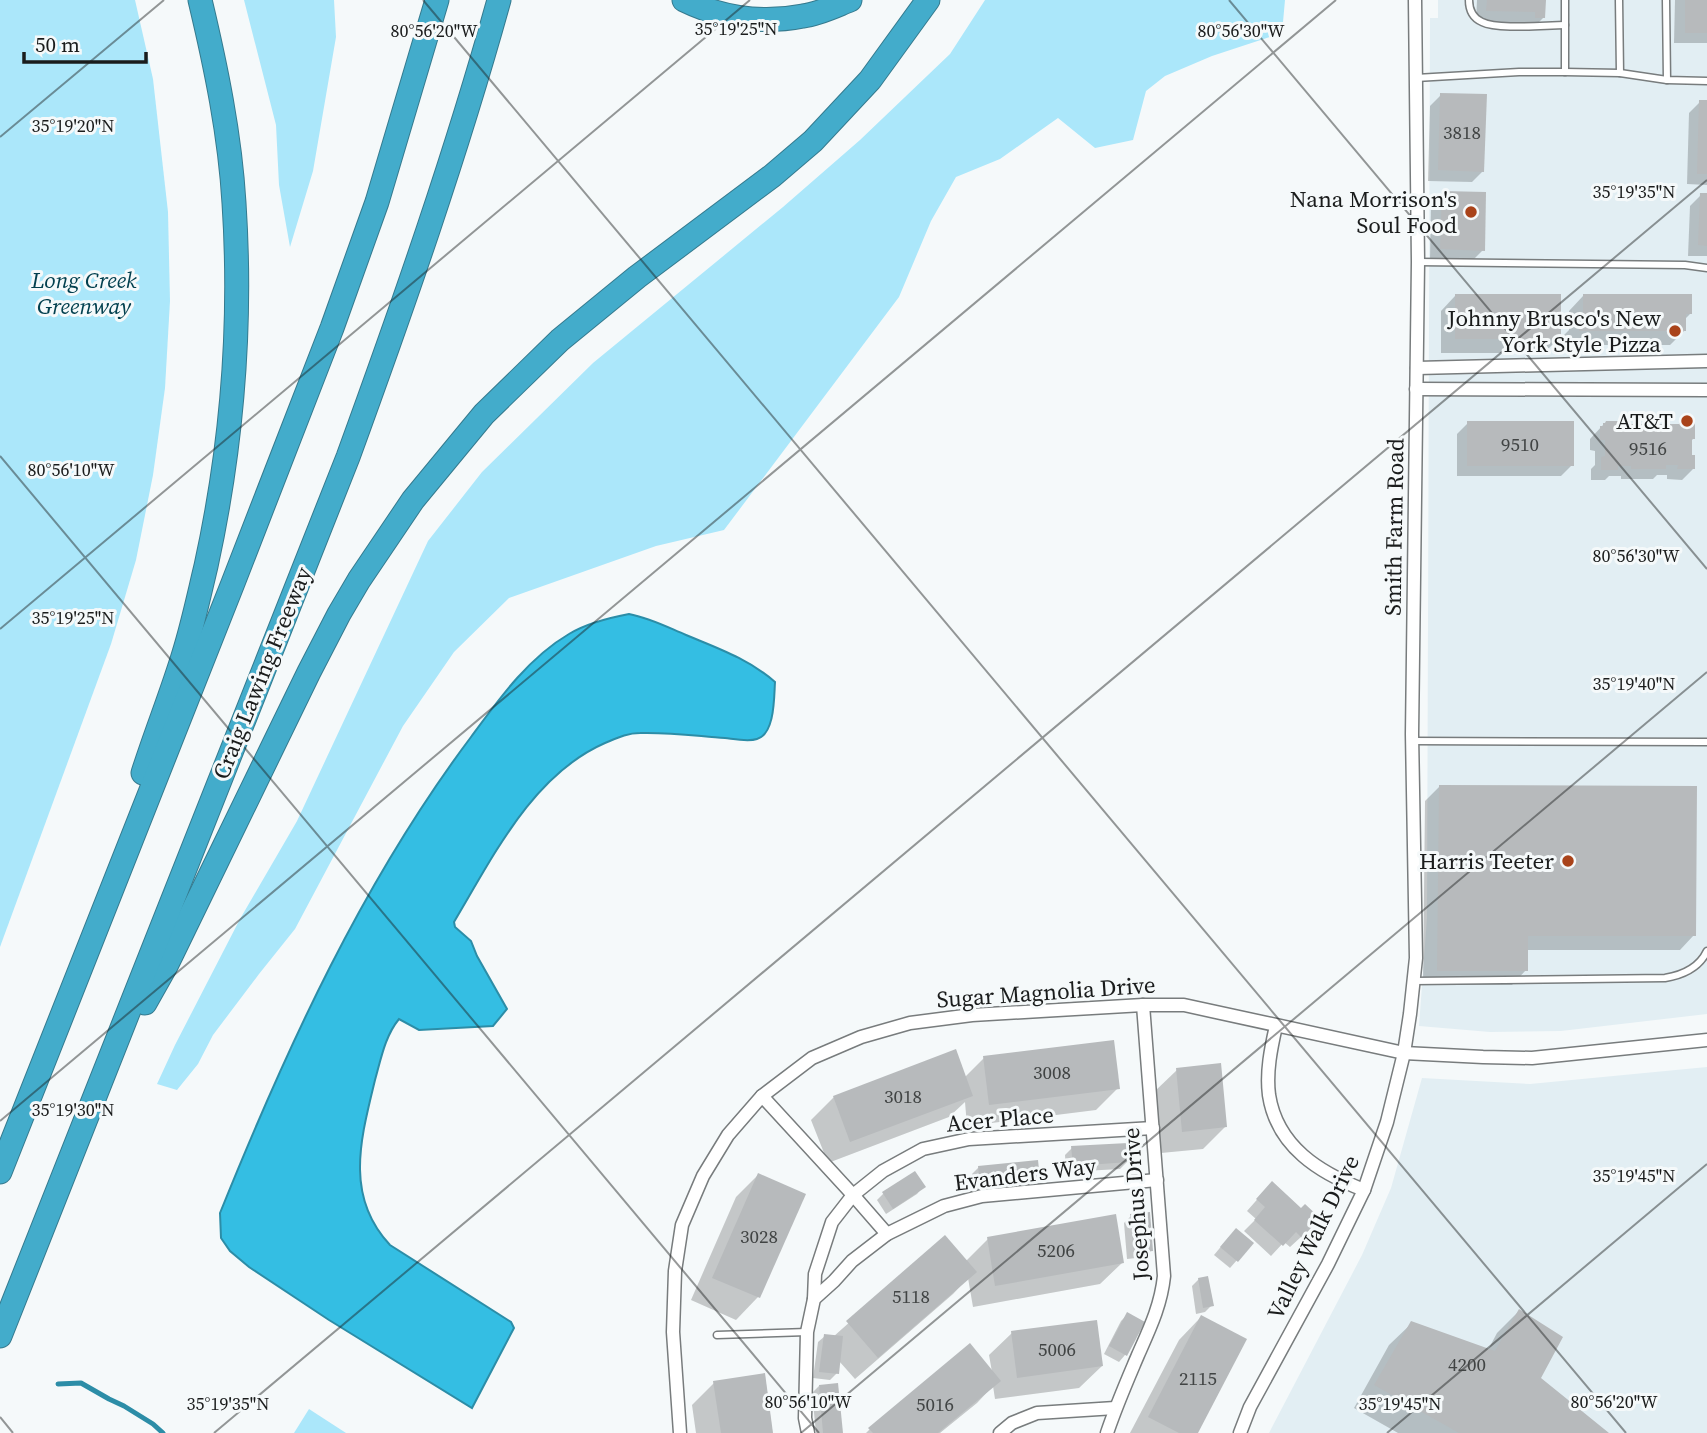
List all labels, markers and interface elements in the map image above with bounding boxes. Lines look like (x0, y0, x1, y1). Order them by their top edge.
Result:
text: 35°19'25"N (695, 16, 777, 41)
text: 80°56'20"W (391, 18, 478, 43)
text: 80°56'30"W (1198, 18, 1285, 43)
scale bar (24, 21, 147, 65)
text: 50 m (35, 30, 80, 59)
text: 35°19'20"N (32, 113, 114, 138)
house number: 3818 (1443, 119, 1481, 145)
text: 35°19'35"N (1593, 179, 1675, 204)
place label: Nana Morrison's Soul Food (1290, 183, 1457, 241)
marker: Nana Morrison's Soul Food (1463, 204, 1479, 220)
park label: Long Creek Greenway (30, 264, 137, 322)
place label: Johnny Brusco's New York Style Pizza (1446, 302, 1661, 360)
marker: Johnny Brusco's New York Style Pizza (1667, 323, 1683, 339)
place label: AT&T (1616, 405, 1673, 437)
marker: AT&T (1679, 413, 1695, 429)
house number: 9510 (1501, 431, 1539, 457)
house number: 9516 (1629, 435, 1667, 461)
street label: Smith Farm Road (1376, 438, 1412, 616)
text: 80°56'10"W (28, 457, 115, 482)
text: 80°56'30"W (1593, 543, 1680, 568)
street label: Craig Lawing Freeway (205, 562, 319, 784)
text: 35°19'25"N (32, 605, 114, 630)
text: 35°19'40"N (1593, 671, 1675, 696)
place label: Harris Teeter (1419, 845, 1554, 877)
marker: Harris Teeter (1560, 853, 1576, 869)
street label: Sugar Magnolia Drive (936, 968, 1156, 1016)
house number: 3008 (1033, 1059, 1071, 1085)
house number: 3018 (884, 1083, 922, 1109)
text: 35°19'30"N (32, 1097, 114, 1122)
street label: Acer Place (945, 1098, 1055, 1140)
street label: Josephus Drive (1115, 1126, 1157, 1283)
street label: Evanders Way (952, 1149, 1098, 1199)
street label: Valley Walk Drive (1259, 1149, 1367, 1325)
text: 35°19'45"N (1593, 1163, 1675, 1188)
house number: 3028 (740, 1223, 778, 1249)
house number: 5206 (1037, 1237, 1075, 1263)
house number: 5118 (892, 1283, 930, 1309)
house number: 5006 (1038, 1336, 1076, 1362)
house number: 4200 (1448, 1351, 1486, 1377)
house number: 2115 (1179, 1365, 1217, 1391)
text: 80°56'10"W (765, 1389, 852, 1414)
text: 80°56'20"W (1571, 1389, 1658, 1414)
text: 35°19'35"N (187, 1391, 269, 1416)
house number: 5016 (916, 1391, 954, 1417)
text: 35°19'45"N (1359, 1391, 1441, 1416)

